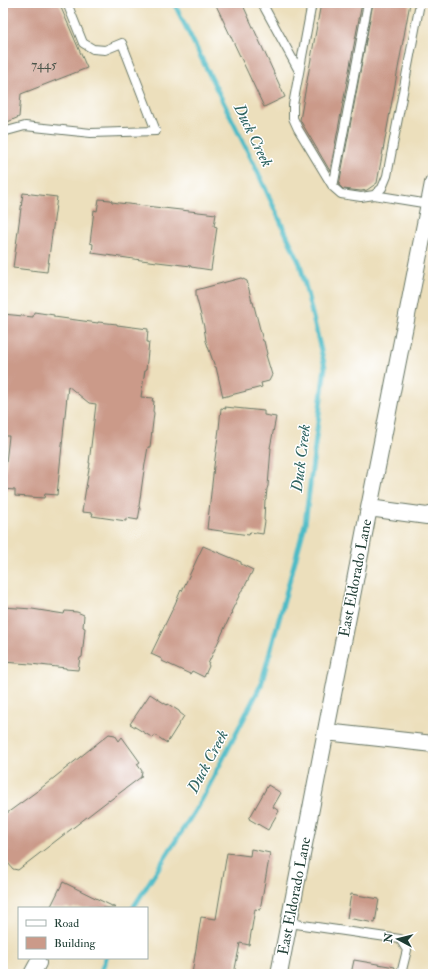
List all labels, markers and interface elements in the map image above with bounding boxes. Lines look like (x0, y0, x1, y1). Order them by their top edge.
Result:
house number: 7445 (31, 57, 57, 73)
water label: Duck Creek (229, 100, 277, 171)
water label: Duck Creek (287, 423, 315, 494)
street label: East Eldorado Lane (335, 517, 376, 639)
water label: Duck Creek (183, 726, 233, 797)
street label: East Eldorado Lane (274, 835, 315, 957)
legend (18, 907, 148, 959)
text: Road (54, 916, 79, 931)
north arrow (378, 919, 418, 959)
text: N (381, 931, 396, 945)
text: Building (54, 936, 97, 951)

